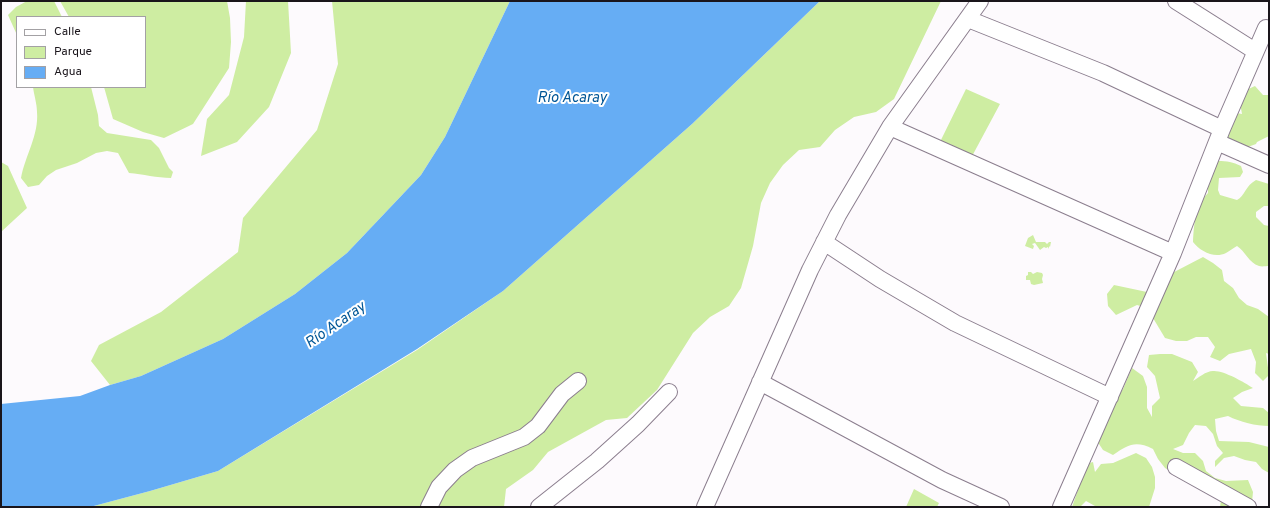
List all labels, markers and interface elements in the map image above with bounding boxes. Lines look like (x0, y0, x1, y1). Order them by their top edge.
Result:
legend (16, 16, 146, 88)
text: Calle (54, 24, 81, 40)
text: Parque (54, 44, 92, 60)
text: Agua (54, 64, 82, 80)
water label: Río Acaray (537, 90, 607, 108)
water label: Río Acaray (302, 299, 370, 353)

